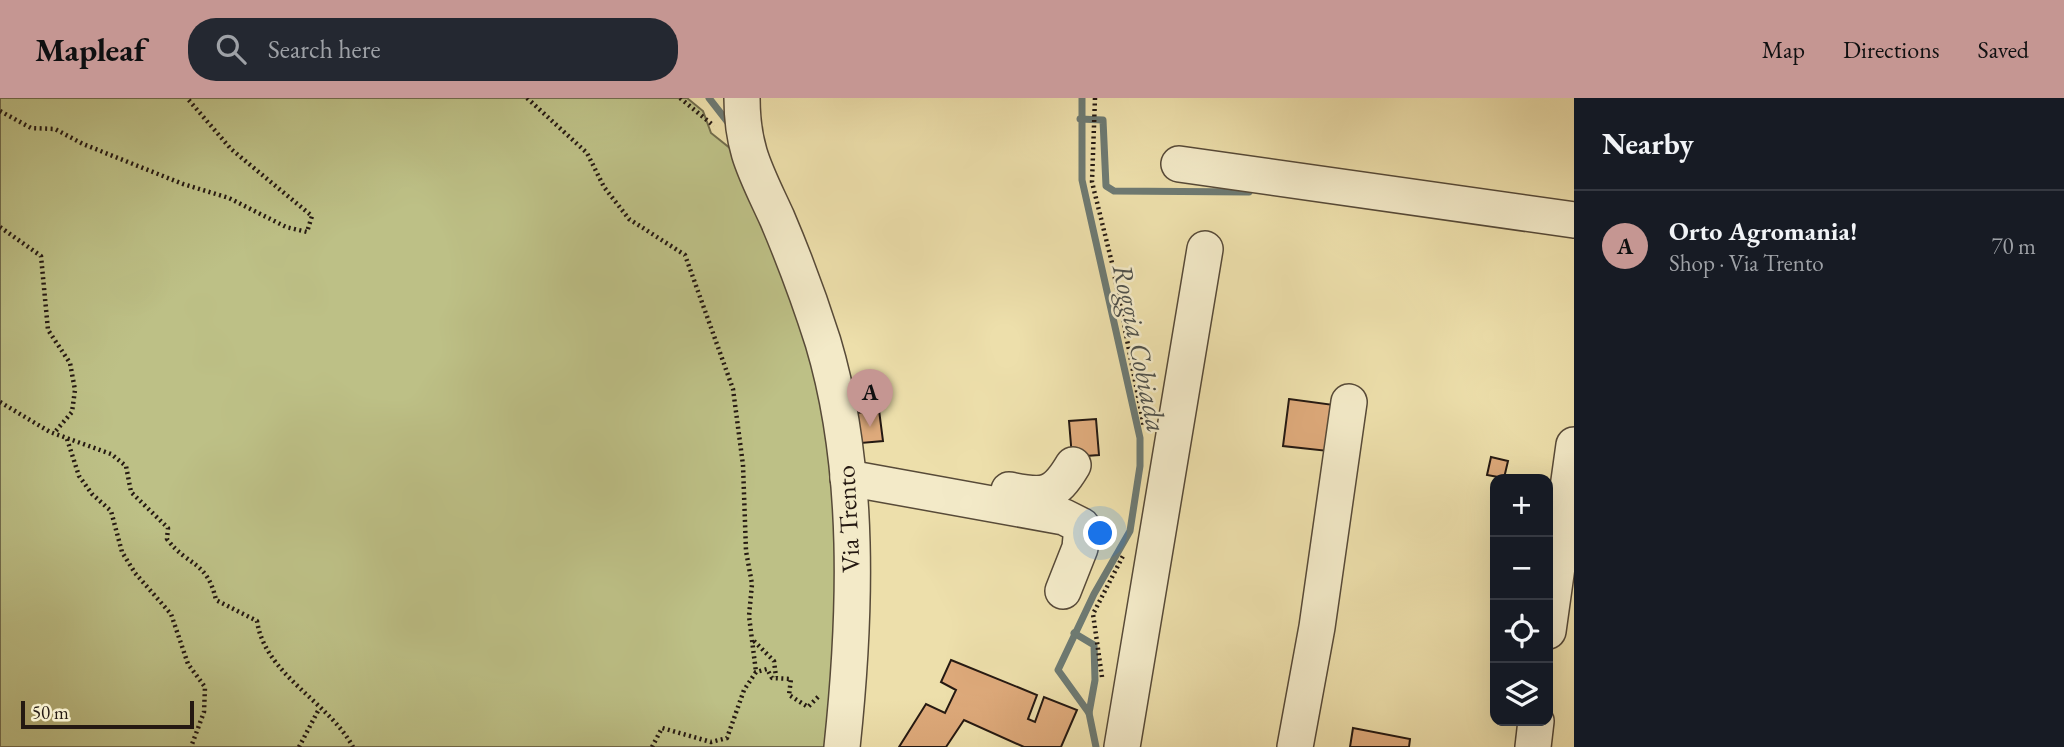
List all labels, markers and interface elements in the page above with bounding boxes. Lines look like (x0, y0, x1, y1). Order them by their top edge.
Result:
search box (188, 18, 678, 81)
text: Mapleaf (35, 28, 146, 71)
icon: search (212, 30, 250, 68)
text: Search here (268, 32, 381, 66)
text: Map (1762, 34, 1805, 65)
text: Directions (1843, 34, 1940, 65)
text: Saved (1978, 34, 2029, 65)
text: Nearby (1602, 124, 1694, 163)
text: Orto Agromania! (1669, 214, 1857, 248)
text: A (1617, 231, 1633, 261)
text: 70 m (1991, 231, 2036, 261)
text: Shop · Via Trento (1669, 248, 1824, 278)
water label: Roggia Cobiada (1105, 261, 1175, 435)
pin: A (847, 369, 893, 427)
street label: Via Trento (828, 465, 868, 573)
map controls (1490, 474, 1553, 726)
button: + (1490, 474, 1553, 537)
your location (1083, 516, 1117, 550)
button: − (1490, 537, 1553, 600)
button: locate (1490, 600, 1553, 663)
button: layers (1490, 663, 1553, 726)
scale bar (21, 698, 194, 730)
text: 50 m (32, 700, 69, 725)

